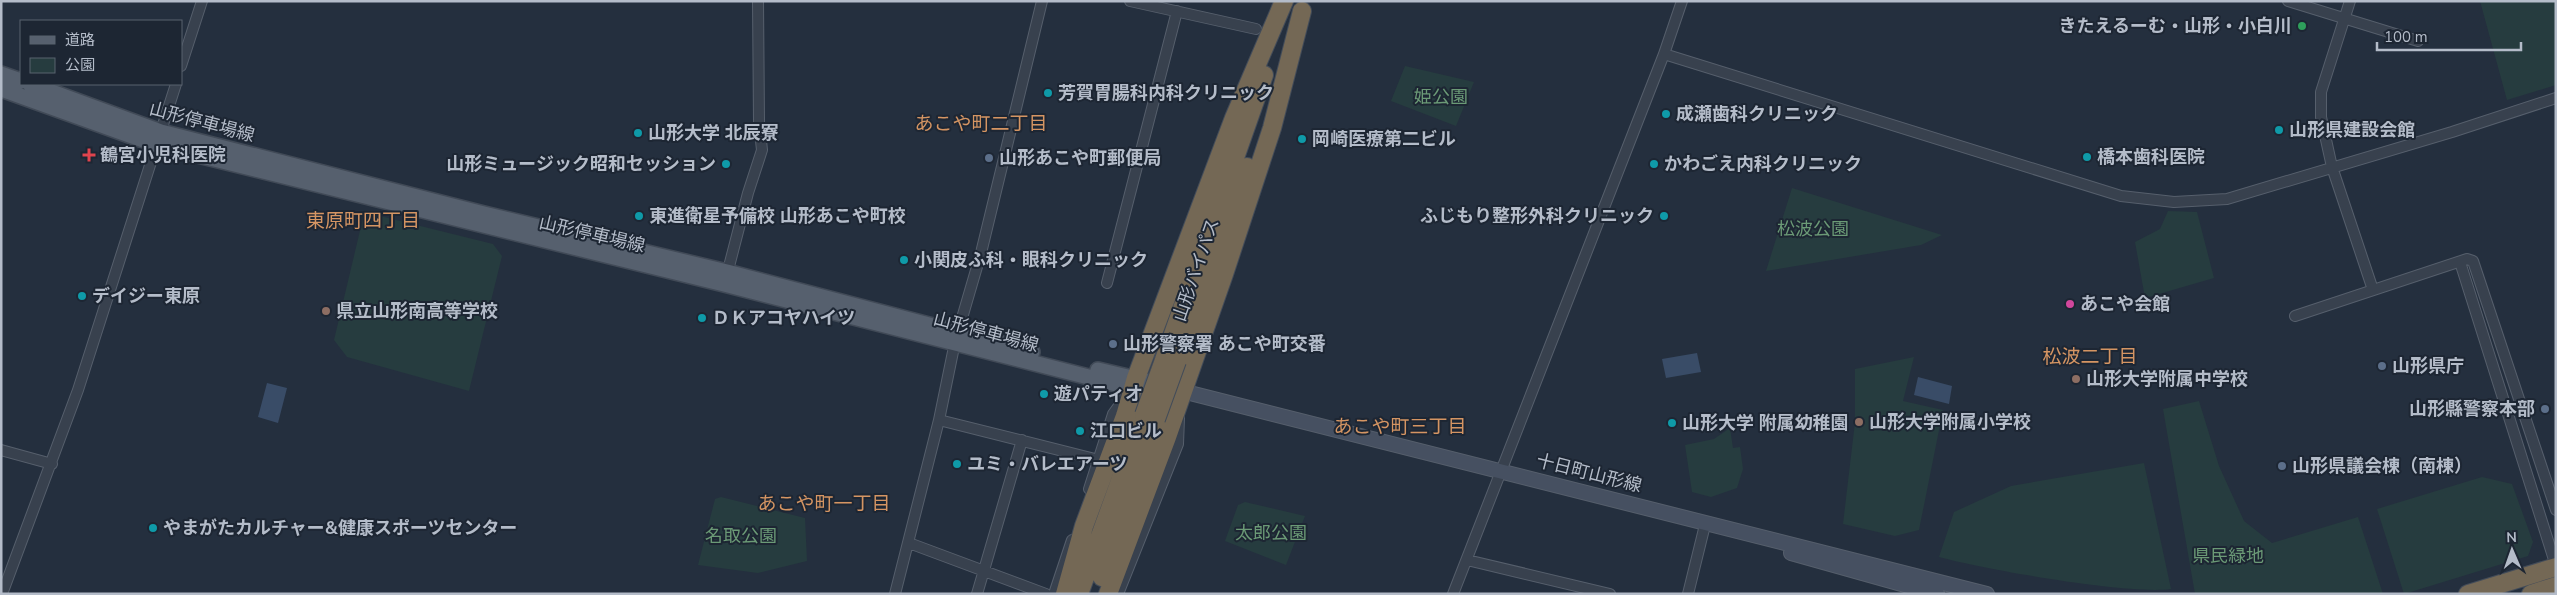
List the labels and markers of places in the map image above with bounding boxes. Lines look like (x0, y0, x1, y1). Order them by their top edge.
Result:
place label: きたえるーむ・山形・小白川 (2059, 14, 2292, 38)
marker: きたえるーむ・山形・小白川 (2296, 20, 2308, 32)
place label: 芳賀胃腸科内科クリニック (1058, 81, 1274, 105)
marker: 芳賀胃腸科内科クリニック (1042, 87, 1054, 99)
place label: 成瀬歯科クリニック (1676, 102, 1838, 126)
marker: 成瀬歯科クリニック (1660, 108, 1672, 120)
place label: 山形県建設会館 (2289, 118, 2415, 142)
place label: 山形大学 北辰寮 (648, 121, 779, 145)
marker: 山形県建設会館 (2273, 124, 2285, 136)
marker: 山形大学 北辰寮 (632, 127, 644, 139)
place label: 岡崎医療第二ビル (1312, 127, 1456, 151)
marker: 岡崎医療第二ビル (1296, 133, 1308, 145)
place label: 鶴宮小児科医院 (100, 143, 226, 167)
place label: 橋本歯科医院 (2097, 145, 2205, 169)
place label: 山形あこや町郵便局 (999, 146, 1161, 170)
marker: 鶴宮小児科医院 (82, 148, 96, 162)
marker: 橋本歯科医院 (2081, 151, 2093, 163)
place label: 山形ミュージック昭和セッション (446, 152, 716, 176)
marker: 山形あこや町郵便局 (983, 152, 995, 164)
place label: かわごえ内科クリニック (1664, 152, 1862, 176)
marker: 山形ミュージック昭和セッション (720, 158, 732, 170)
marker: かわごえ内科クリニック (1648, 158, 1660, 170)
place label: 東進衛星予備校 山形あこや町校 (649, 204, 906, 228)
place label: ふじもり整形外科クリニック (1420, 204, 1654, 228)
marker: 東進衛星予備校 山形あこや町校 (633, 210, 645, 222)
marker: ふじもり整形外科クリニック (1658, 210, 1670, 222)
place label: 小関皮ふ科・眼科クリニック (914, 248, 1148, 272)
marker: 小関皮ふ科・眼科クリニック (898, 254, 910, 266)
place label: デイジー東原 (92, 284, 200, 308)
marker: デイジー東原 (76, 290, 88, 302)
place label: あこや会館 (2080, 292, 2170, 316)
marker: あこや会館 (2064, 298, 2076, 310)
place label: 県立山形南高等学校 (336, 299, 498, 323)
marker: 県立山形南高等学校 (320, 305, 332, 317)
place label: ＤＫアコヤハイツ (712, 306, 855, 330)
marker: ＤＫアコヤハイツ (696, 312, 708, 324)
place label: 山形警察署 あこや町交番 (1123, 332, 1326, 356)
marker: 山形警察署 あこや町交番 (1107, 338, 1119, 350)
place label: 山形県庁 (2392, 354, 2464, 378)
marker: 山形県庁 (2376, 360, 2388, 372)
place label: 山形大学附属中学校 (2086, 367, 2248, 391)
marker: 山形大学附属中学校 (2070, 373, 2082, 385)
place label: 遊パティオ (1054, 382, 1143, 406)
marker: 遊パティオ (1038, 388, 1050, 400)
place label: 山形縣警察本部 (2409, 397, 2535, 421)
marker: 山形縣警察本部 (2539, 403, 2551, 415)
place label: 山形大学附属小学校 (1869, 410, 2031, 434)
place label: 山形大学 附属幼稚園 (1682, 411, 1849, 435)
marker: 山形大学附属小学校 (1853, 416, 1865, 428)
marker: 山形大学 附属幼稚園 (1666, 417, 1678, 429)
place label: 江口ビル (1090, 419, 1162, 443)
marker: 江口ビル (1074, 425, 1086, 437)
place label: ユミ・バレエアーツ (967, 452, 1128, 476)
place label: 山形県議会棟（南棟） (2292, 454, 2472, 478)
marker: ユミ・バレエアーツ (951, 458, 963, 470)
marker: 山形県議会棟（南棟） (2276, 460, 2288, 472)
place label: やまがたカルチャー&健康スポーツセンター (163, 516, 518, 540)
marker: やまがたカルチャー&健康スポーツセンター (147, 522, 159, 534)

